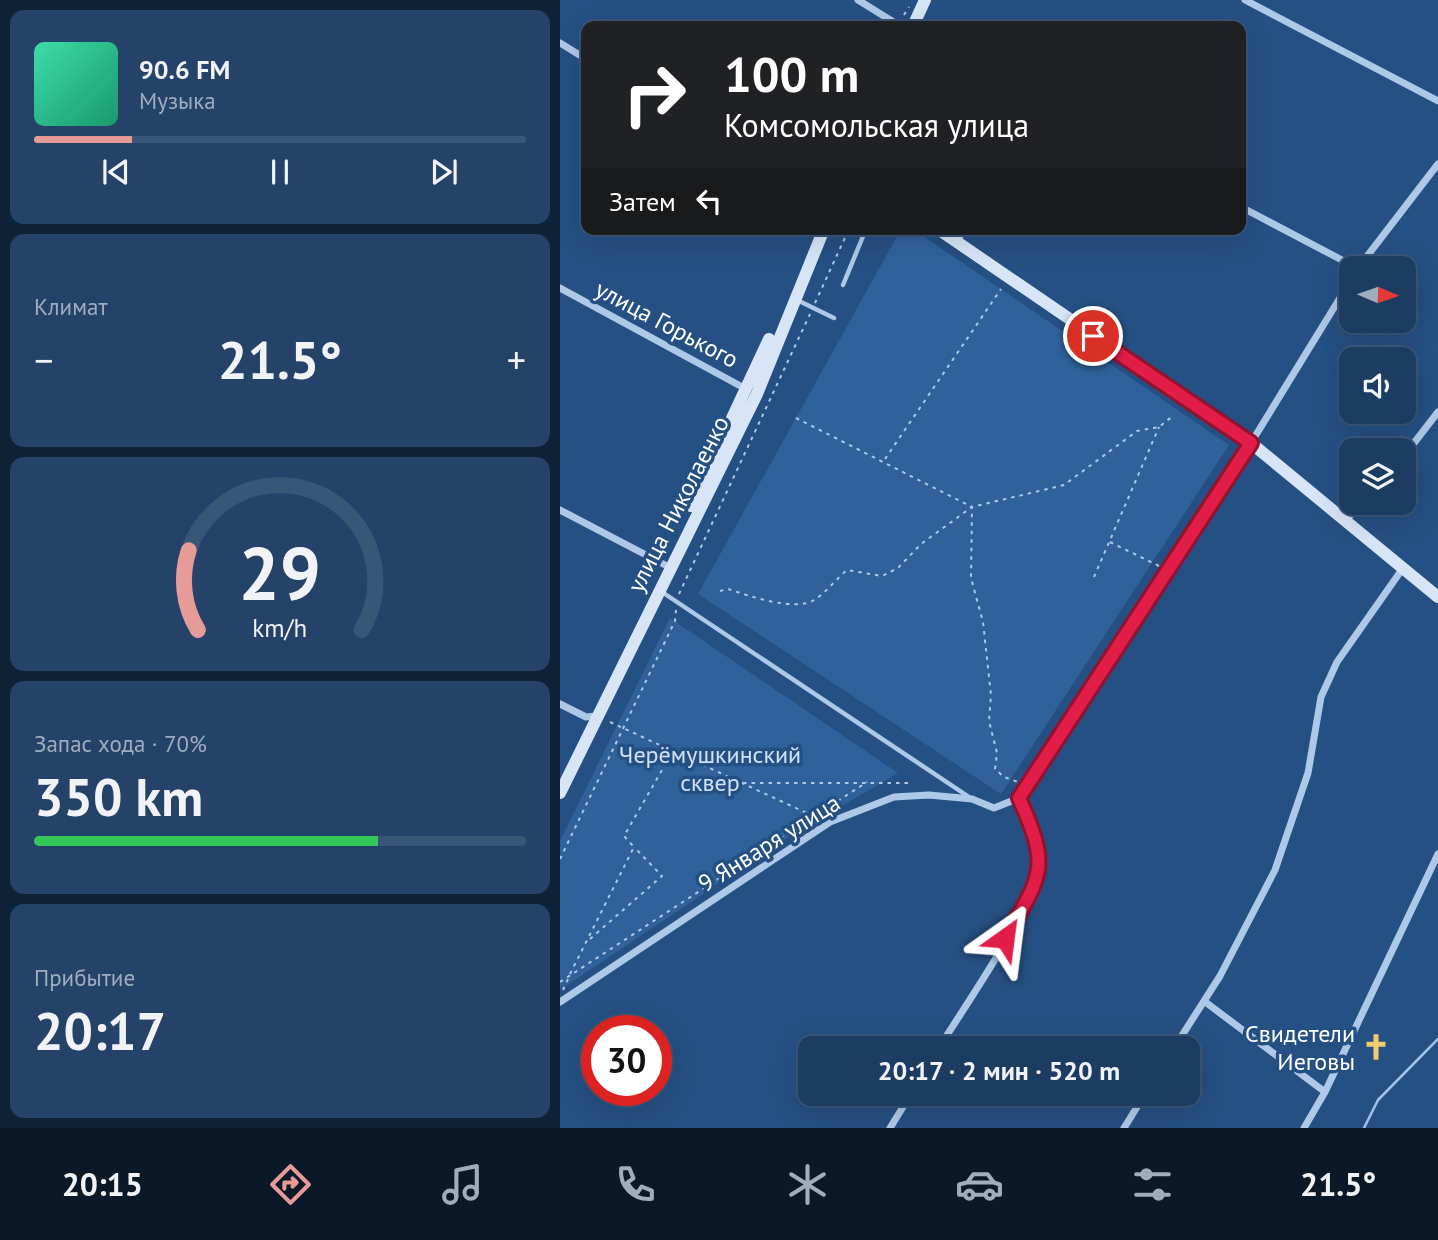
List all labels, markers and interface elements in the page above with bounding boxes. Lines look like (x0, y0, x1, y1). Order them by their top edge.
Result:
text: 100 m (724, 42, 859, 106)
icon: right (609, 49, 700, 140)
text: 90.6 FM (139, 53, 230, 86)
text: Музыка (139, 86, 216, 115)
text: Комсомольская улица (724, 104, 1029, 146)
icon: previous (97, 153, 135, 191)
icon: pause (261, 153, 299, 191)
icon: next (425, 153, 463, 191)
icon: left (690, 182, 728, 220)
text: Затем (609, 185, 676, 218)
north arrow (1339, 256, 1416, 332)
map controls (1339, 256, 1416, 515)
street label: улица Горького (590, 273, 744, 375)
text: Климат (34, 292, 108, 321)
pin (1063, 306, 1123, 366)
icon: arrive (1074, 317, 1112, 355)
text: 21.5° (218, 326, 342, 393)
text: − (34, 335, 53, 384)
text: + (507, 335, 526, 384)
button: sound (1339, 347, 1416, 424)
street label: улица Николаенко (620, 411, 736, 597)
button: layers (1339, 438, 1416, 515)
text: 29 (239, 526, 321, 620)
text: km/h (253, 612, 307, 644)
text: Запас хода · 70% (34, 729, 207, 758)
park label: Черёмушкинский сквер (619, 739, 801, 798)
text: 350 km (34, 763, 203, 830)
street label: 9 Января улица (692, 787, 846, 899)
position arrow (968, 901, 1042, 975)
text: Прибытие (34, 963, 135, 992)
text: 20:17 (34, 997, 166, 1064)
speed limit sign: 30 (581, 1015, 672, 1106)
place label: Свидетели Иеговы (1245, 1018, 1355, 1077)
church icon: Свидетели Иеговы (1361, 1032, 1391, 1062)
text: 20:17 · 2 мин · 520 m (878, 1054, 1120, 1087)
icon: directions (266, 1160, 315, 1209)
icon: music (438, 1160, 487, 1209)
icon: phone (611, 1160, 660, 1209)
icon: climate (783, 1160, 832, 1209)
icon: car (955, 1160, 1004, 1209)
icon: filters (1128, 1160, 1177, 1209)
text: 20:15 (62, 1163, 143, 1205)
text: 21.5° (1300, 1163, 1376, 1205)

